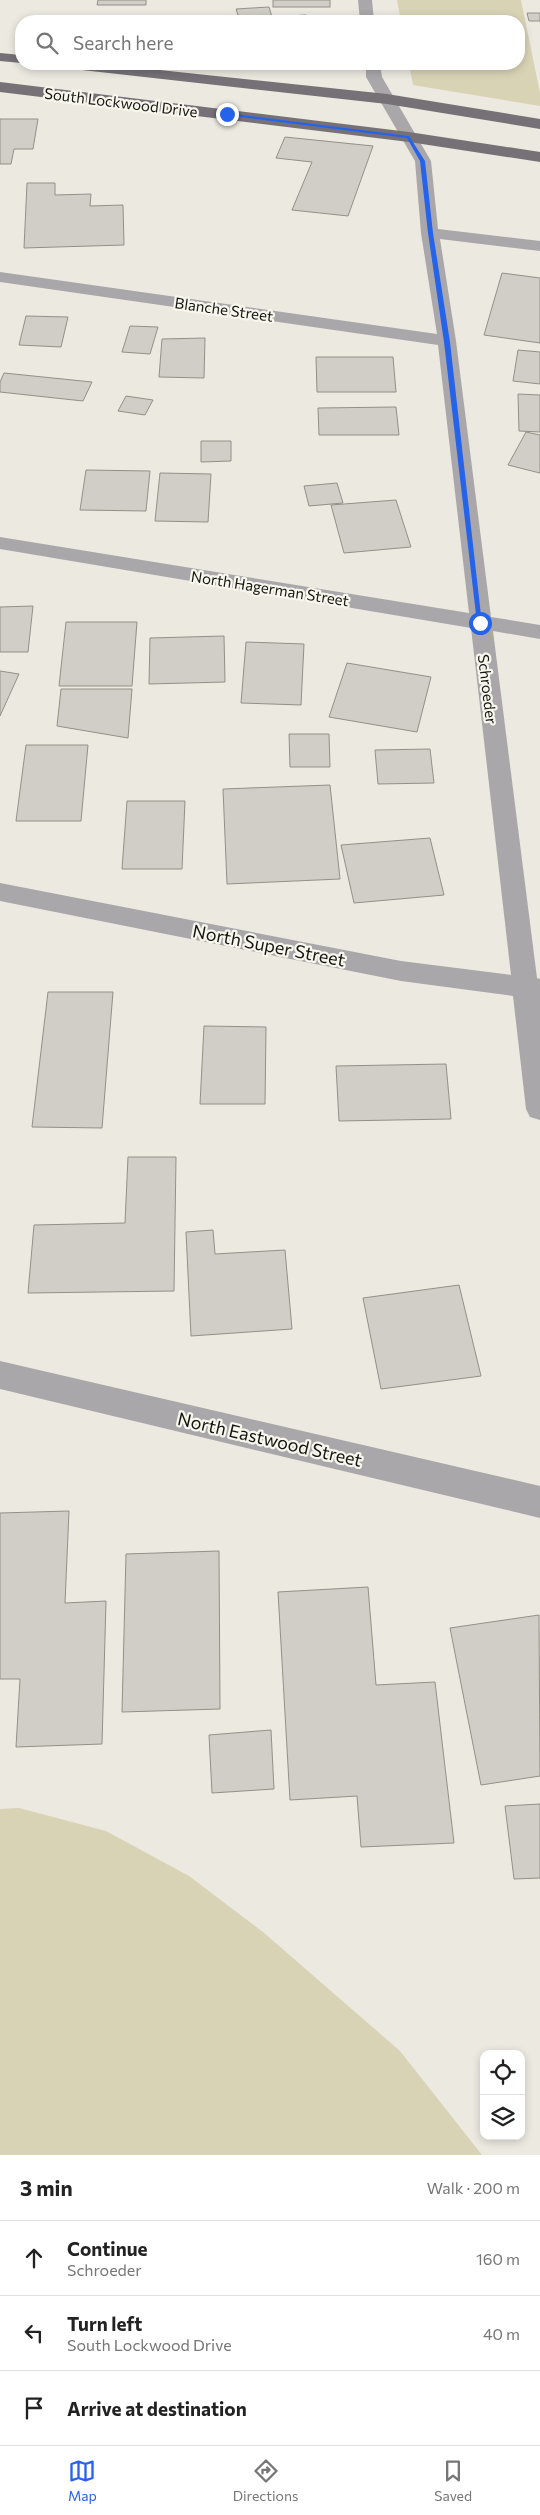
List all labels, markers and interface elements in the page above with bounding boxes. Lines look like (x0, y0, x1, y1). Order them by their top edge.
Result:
search box (15, 15, 525, 70)
icon: search (33, 29, 61, 57)
text: Search here (73, 31, 173, 54)
street label: South Lockwood Drive (43, 84, 199, 120)
route end (216, 103, 239, 126)
street label: Blanche Street (174, 293, 274, 325)
street label: North Hagerman Street (190, 567, 350, 609)
route start (469, 612, 492, 635)
street label: Schroeder (475, 653, 501, 725)
street label: North Super Street (191, 919, 347, 971)
street label: North Eastwood Street (176, 1407, 364, 1471)
map controls (480, 2050, 525, 2140)
button: locate (480, 2050, 525, 2095)
button: layers (480, 2095, 525, 2140)
text: 3 min (20, 2175, 73, 2200)
text: Walk · 200 m (427, 2178, 520, 2197)
text: Continue (67, 2237, 147, 2260)
icon: ahead (20, 2244, 48, 2272)
text: 160 m (476, 2249, 520, 2268)
text: Schroeder (67, 2260, 142, 2279)
text: Turn left (67, 2312, 142, 2335)
icon: left (20, 2319, 48, 2347)
text: 40 m (483, 2324, 520, 2343)
text: South Lockwood Drive (67, 2335, 232, 2354)
icon: arrive (20, 2394, 48, 2422)
text: Arrive at destination (67, 2397, 247, 2420)
tab: Map (68, 2457, 97, 2504)
tab: Directions (233, 2457, 298, 2504)
tab: Saved (434, 2457, 472, 2504)

